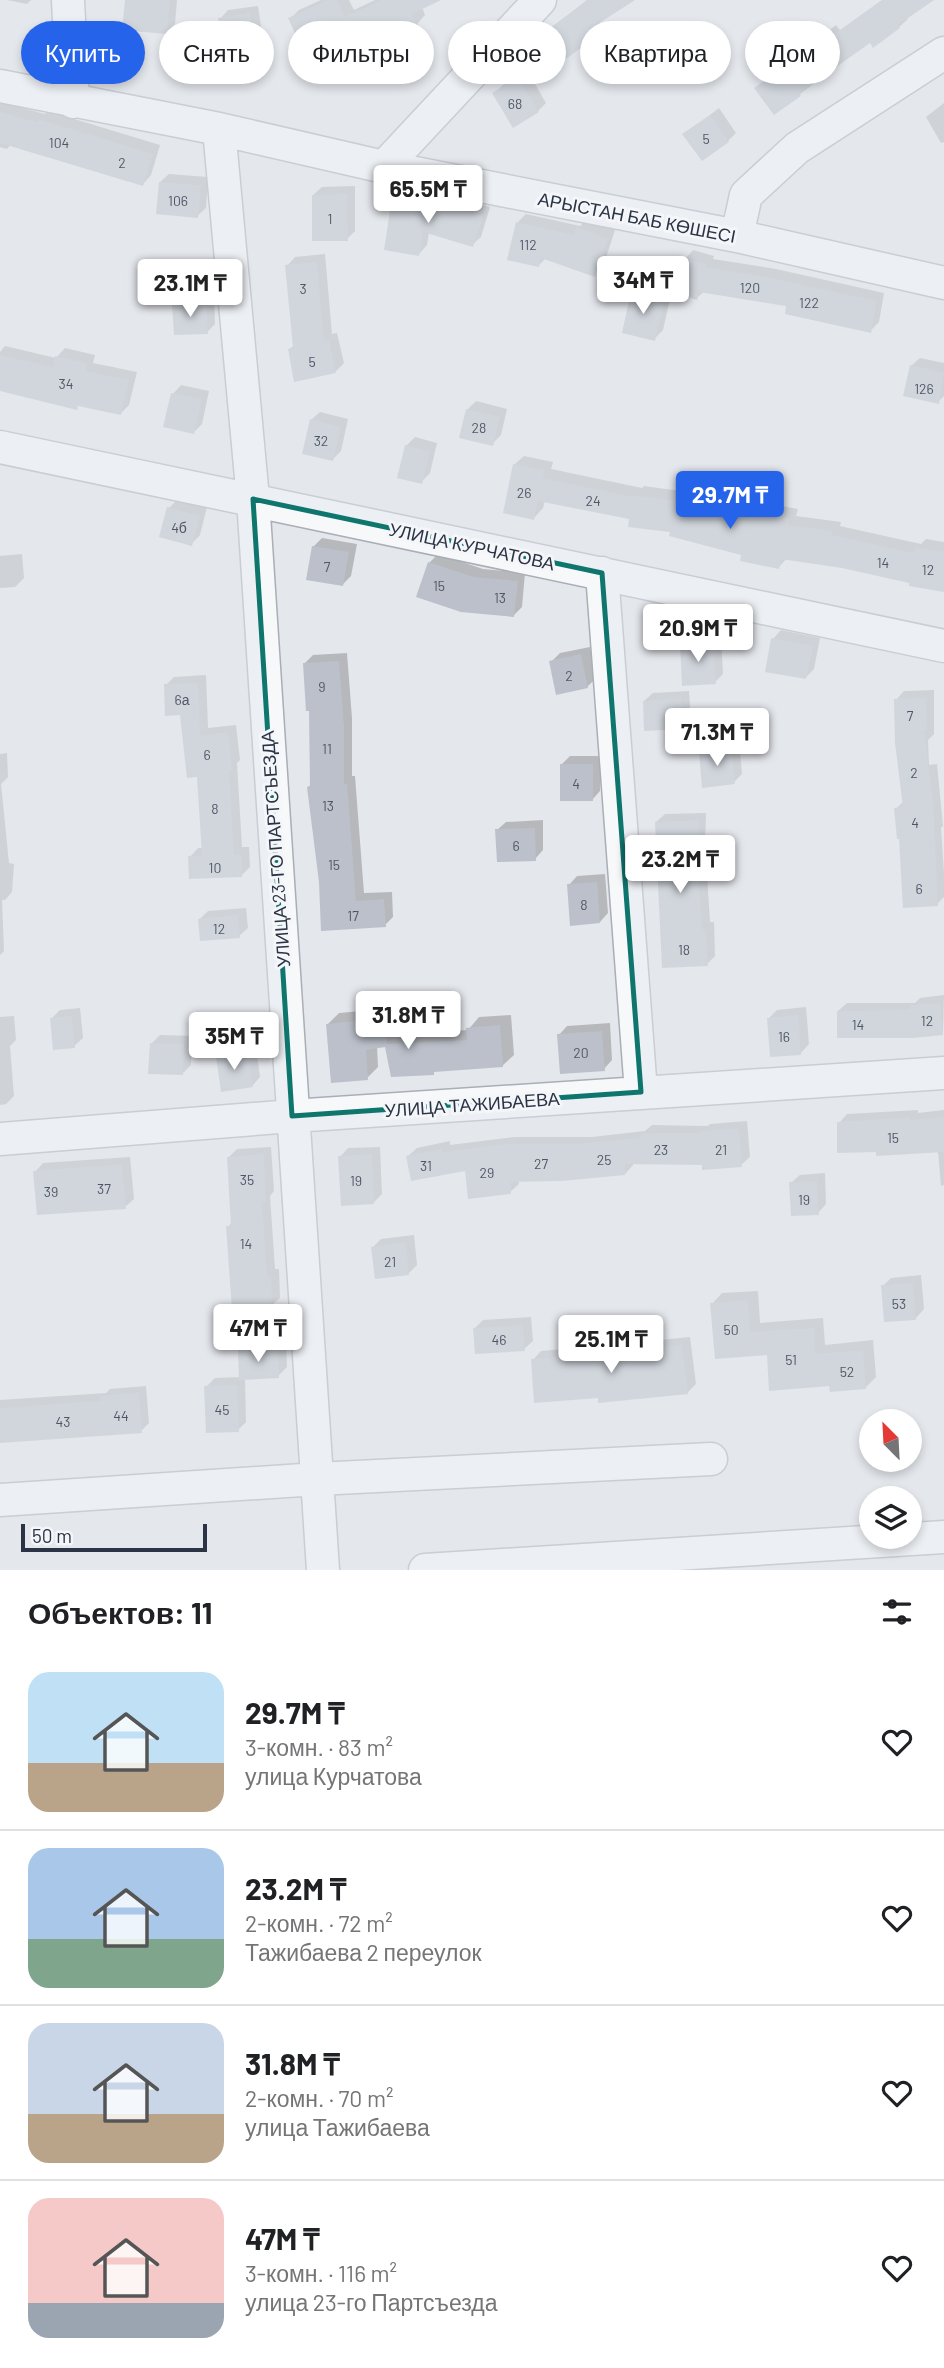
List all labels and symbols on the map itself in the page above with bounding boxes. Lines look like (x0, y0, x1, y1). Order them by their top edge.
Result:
house number: 68 (508, 95, 522, 112)
house number: 5 (702, 130, 710, 147)
house number: 104 (49, 134, 69, 151)
house number: 2 (118, 154, 126, 171)
pin: 65.5M ₸ (363, 166, 493, 225)
street label: АРЫСТАН БАБ КӨШЕСІ (536, 187, 738, 247)
house number: 106 (168, 192, 188, 209)
house number: 1 (328, 210, 332, 227)
house number: 112 (519, 236, 537, 253)
pin: 34M ₸ (594, 256, 692, 316)
pin: 23.1M ₸ (125, 260, 255, 319)
house number: 120 (740, 279, 760, 296)
house number: 3 (299, 280, 307, 297)
house number: 122 (799, 294, 819, 311)
house number: 5 (308, 353, 316, 370)
house number: 34 (59, 375, 73, 392)
house number: 126 (914, 380, 934, 397)
house number: 28 (472, 419, 486, 436)
house number: 32 (314, 432, 328, 449)
pin: 29.7M ₸ (665, 472, 795, 531)
house number: 26 (517, 484, 531, 501)
house number: 24 (585, 492, 601, 509)
street label: УЛИЦА КУРЧАТОВА (387, 518, 557, 574)
house number: 4б (171, 519, 187, 536)
house number: 14 (877, 554, 889, 571)
house number: 7 (324, 558, 331, 575)
house number: 12 (922, 561, 934, 578)
house number: 15 (433, 577, 445, 594)
house number: 13 (494, 589, 506, 606)
pin: 20.9M ₸ (633, 604, 763, 664)
house number: 2 (565, 667, 573, 684)
house number: 9 (318, 678, 326, 695)
house number: 6а (175, 691, 190, 708)
house number: 7 (907, 707, 914, 724)
pin: 71.3M ₸ (652, 708, 782, 768)
street label: УЛИЦА 23-ГО ПАРТСЪЕЗДА (256, 730, 294, 968)
house number: 11 (322, 740, 332, 757)
house number: 6 (203, 746, 211, 763)
house number: 2 (910, 764, 918, 781)
house number: 4 (572, 775, 580, 792)
house number: 13 (322, 797, 334, 814)
house number: 8 (211, 800, 219, 817)
house number: 4 (911, 814, 919, 831)
pin: 23.2M ₸ (615, 836, 745, 895)
house number: 6 (512, 837, 520, 854)
house number: 15 (328, 856, 340, 873)
house number: 10 (209, 859, 221, 876)
house number: 6 (915, 880, 923, 897)
house number: 8 (580, 896, 588, 913)
house number: 17 (347, 907, 359, 924)
house number: 12 (213, 920, 225, 937)
house number: 18 (678, 941, 690, 958)
pin: 31.8M ₸ (343, 992, 473, 1051)
pin: 35M ₸ (185, 1012, 283, 1072)
house number: 12 (921, 1012, 933, 1029)
house number: 14 (852, 1016, 864, 1033)
house number: 16 (778, 1028, 790, 1045)
house number: 20 (573, 1044, 589, 1061)
street label: УЛИЦА ТАЖИБАЕВА (384, 1087, 560, 1121)
house number: 15 (887, 1129, 899, 1146)
house number: 23 (654, 1141, 668, 1158)
house number: 21 (715, 1141, 727, 1158)
house number: 25 (597, 1151, 611, 1168)
house number: 27 (534, 1155, 548, 1172)
house number: 31 (420, 1157, 432, 1174)
house number: 29 (480, 1164, 494, 1181)
house number: 35 (240, 1171, 254, 1188)
house number: 19 (350, 1172, 362, 1189)
house number: 37 (97, 1180, 111, 1197)
house number: 39 (44, 1183, 58, 1200)
house number: 19 (798, 1191, 810, 1208)
house number: 14 (240, 1235, 252, 1252)
house number: 21 (384, 1253, 396, 1270)
house number: 53 (892, 1295, 906, 1312)
pin: 47M ₸ (209, 1304, 307, 1364)
pin: 25.1M ₸ (546, 1316, 676, 1375)
house number: 50 (723, 1321, 739, 1338)
house number: 46 (492, 1331, 506, 1348)
house number: 51 (785, 1351, 797, 1368)
house number: 52 (840, 1363, 854, 1380)
house number: 45 (215, 1401, 229, 1418)
house number: 44 (113, 1407, 129, 1424)
north arrow (859, 1409, 922, 1472)
house number: 43 (56, 1413, 70, 1430)
scale bar (21, 1521, 206, 1553)

